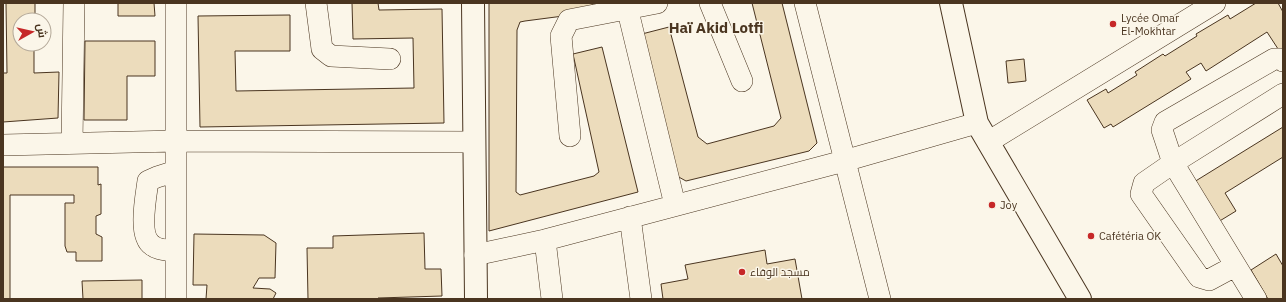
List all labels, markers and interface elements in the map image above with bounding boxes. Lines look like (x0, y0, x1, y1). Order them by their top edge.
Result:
place label: Lycée Omar El-Mokhtar (1121, 11, 1179, 38)
north arrow (12, 12, 52, 52)
district label: Haï Akid Lotfi (669, 18, 763, 37)
marker: Lycée Omar El-Mokhtar (1108, 19, 1118, 29)
text: ش (34, 23, 50, 39)
place label: Joy (1000, 198, 1018, 212)
marker: Joy (987, 200, 997, 210)
place label: Cafétéria OK (1099, 229, 1161, 243)
marker: Cafétéria OK (1086, 231, 1096, 241)
place label: مسجد الوفاء (750, 265, 810, 279)
marker: مسجد الوفاء (737, 267, 747, 277)

